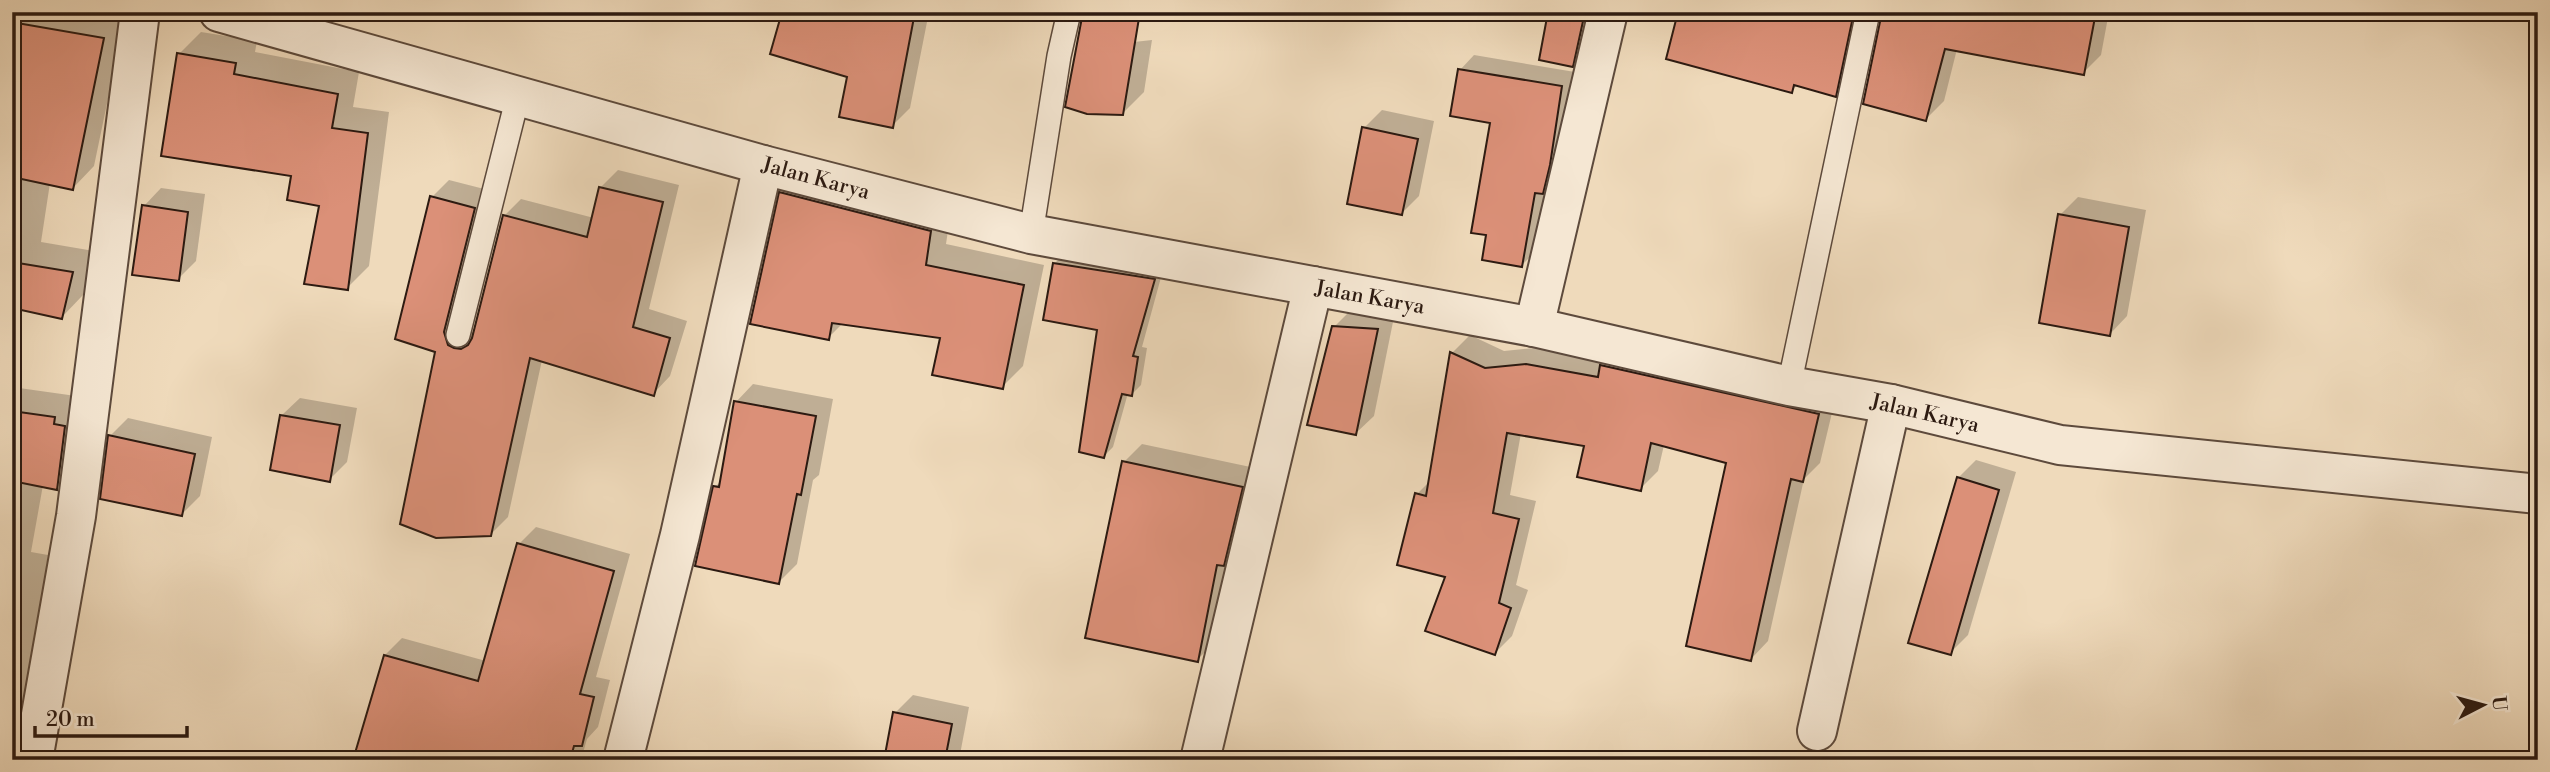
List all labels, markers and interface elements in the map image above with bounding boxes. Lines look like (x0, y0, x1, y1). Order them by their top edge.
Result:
street label: Jalan Karya (758, 152, 873, 206)
street label: Jalan Karya (1312, 275, 1427, 320)
street label: Jalan Karya (1867, 389, 1982, 439)
north arrow (2448, 670, 2518, 740)
scale bar (35, 695, 187, 739)
text: U (2486, 695, 2512, 712)
text: 20 m (46, 707, 95, 733)

